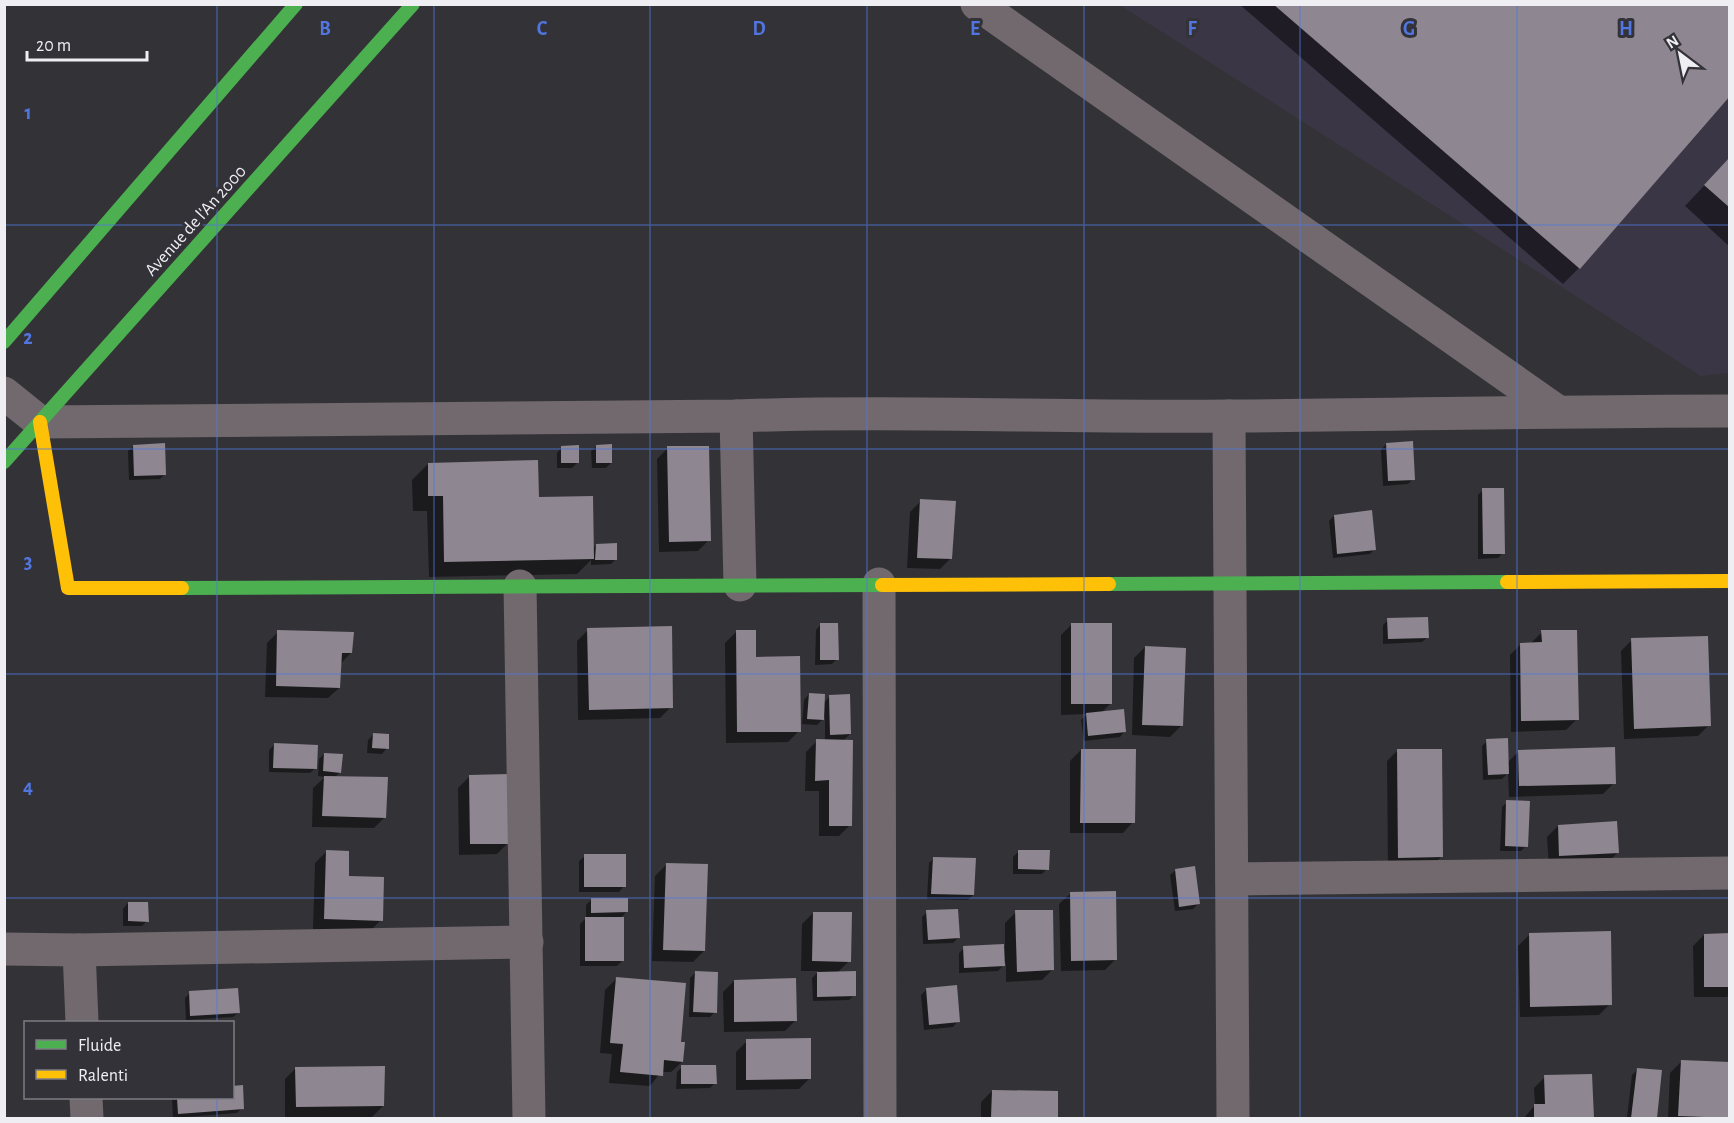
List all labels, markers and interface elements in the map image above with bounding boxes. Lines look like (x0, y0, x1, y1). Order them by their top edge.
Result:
text: B (319, 19, 331, 39)
text: C (537, 19, 548, 39)
text: D (752, 19, 766, 39)
text: E (970, 19, 980, 39)
text: F (1187, 19, 1197, 39)
text: G (1403, 19, 1415, 39)
text: H (1619, 19, 1633, 39)
scale bar (27, 24, 147, 62)
north arrow (1650, 24, 1710, 84)
text: N (1664, 32, 1682, 52)
text: 20 m (36, 37, 71, 55)
text: 1 (24, 103, 32, 123)
street label: Avenue de l'An 2000 (142, 162, 250, 280)
text: 2 (23, 328, 33, 348)
text: 3 (24, 552, 32, 572)
text: 4 (23, 777, 33, 797)
legend (24, 1021, 234, 1099)
text: Fluide (78, 1037, 121, 1055)
text: Ralenti (78, 1067, 128, 1085)

